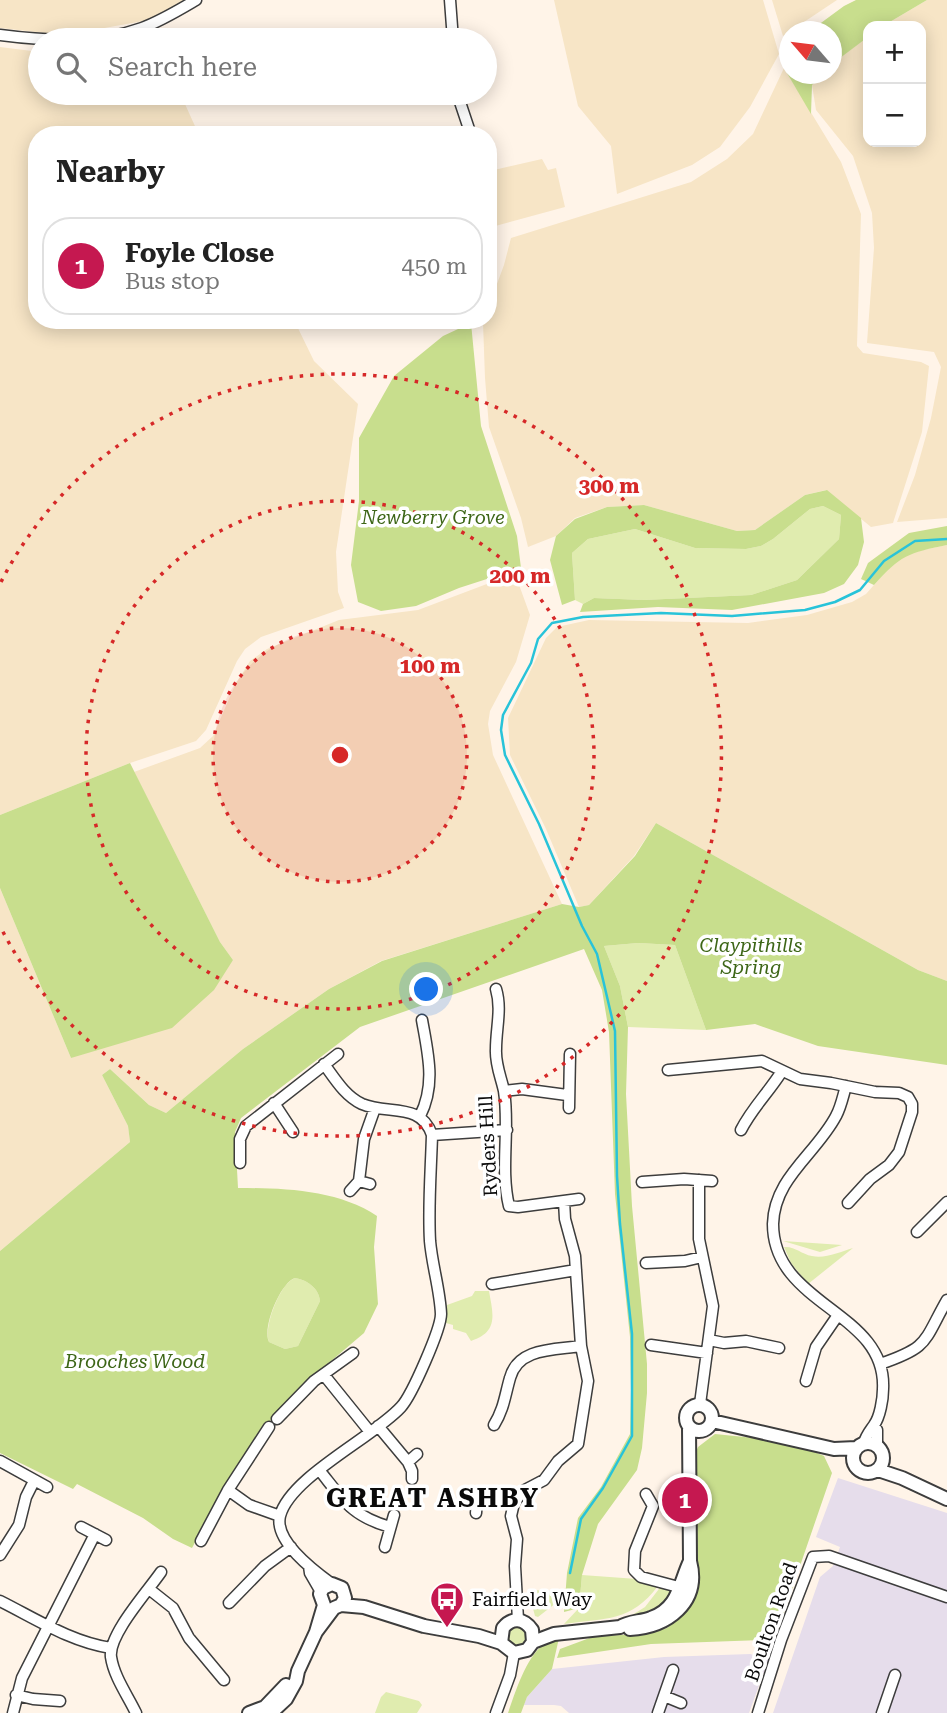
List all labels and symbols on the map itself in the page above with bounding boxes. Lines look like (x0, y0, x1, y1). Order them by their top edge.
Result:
north arrow (779, 21, 842, 84)
text: 300 m (579, 474, 639, 498)
park label: Newberry Grove (360, 506, 505, 529)
text: 200 m (490, 564, 550, 588)
text: 100 m (400, 654, 460, 678)
centre of rings (328, 743, 352, 767)
park label: Claypithills Spring (700, 934, 803, 979)
your location (409, 972, 443, 1006)
street label: Ryders Hill (474, 1095, 502, 1197)
park label: Brooches Wood (64, 1350, 205, 1373)
pin: 1 (662, 1474, 708, 1526)
district label: GREAT ASHBY (326, 1483, 540, 1513)
street label: Boulton Road (740, 1559, 802, 1685)
bus stop icon: Fairfield Way (428, 1580, 466, 1629)
place label: Fairfield Way (472, 1588, 593, 1611)

